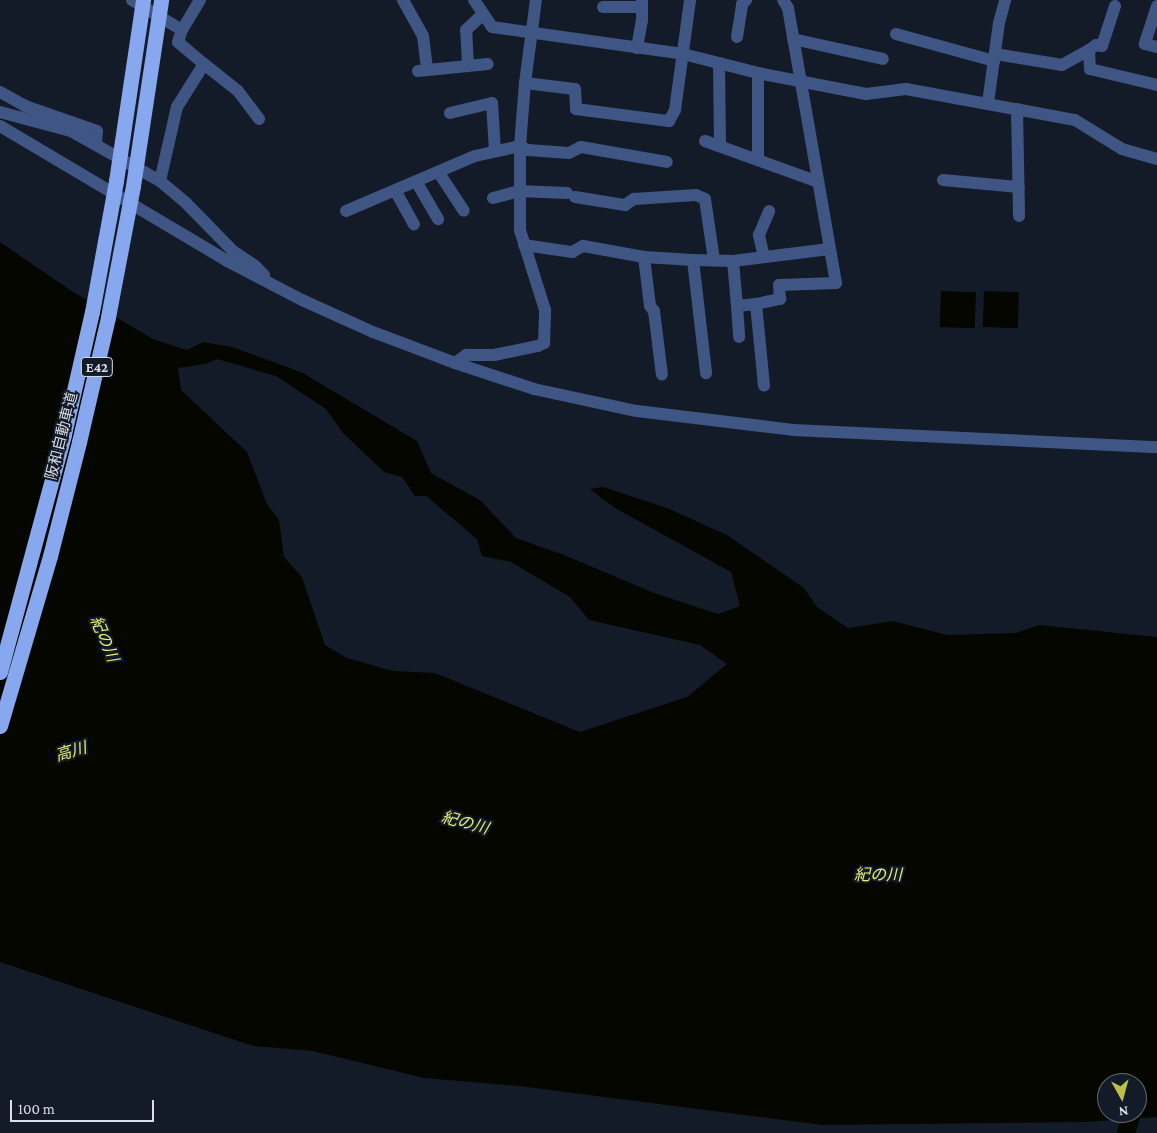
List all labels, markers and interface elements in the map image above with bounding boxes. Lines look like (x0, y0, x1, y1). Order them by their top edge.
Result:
road number: E42 (81, 356, 113, 378)
street label: 阪和自動車道 (42, 390, 82, 482)
water label: 紀の川 (86, 613, 122, 665)
water label: 高川 (53, 738, 89, 766)
water label: 紀の川 (439, 808, 491, 838)
water label: 紀の川 (854, 865, 902, 885)
north arrow (1097, 1073, 1147, 1123)
scale bar (12, 1090, 156, 1122)
text: 100 m (18, 1101, 55, 1117)
text: N (1118, 1103, 1129, 1120)

